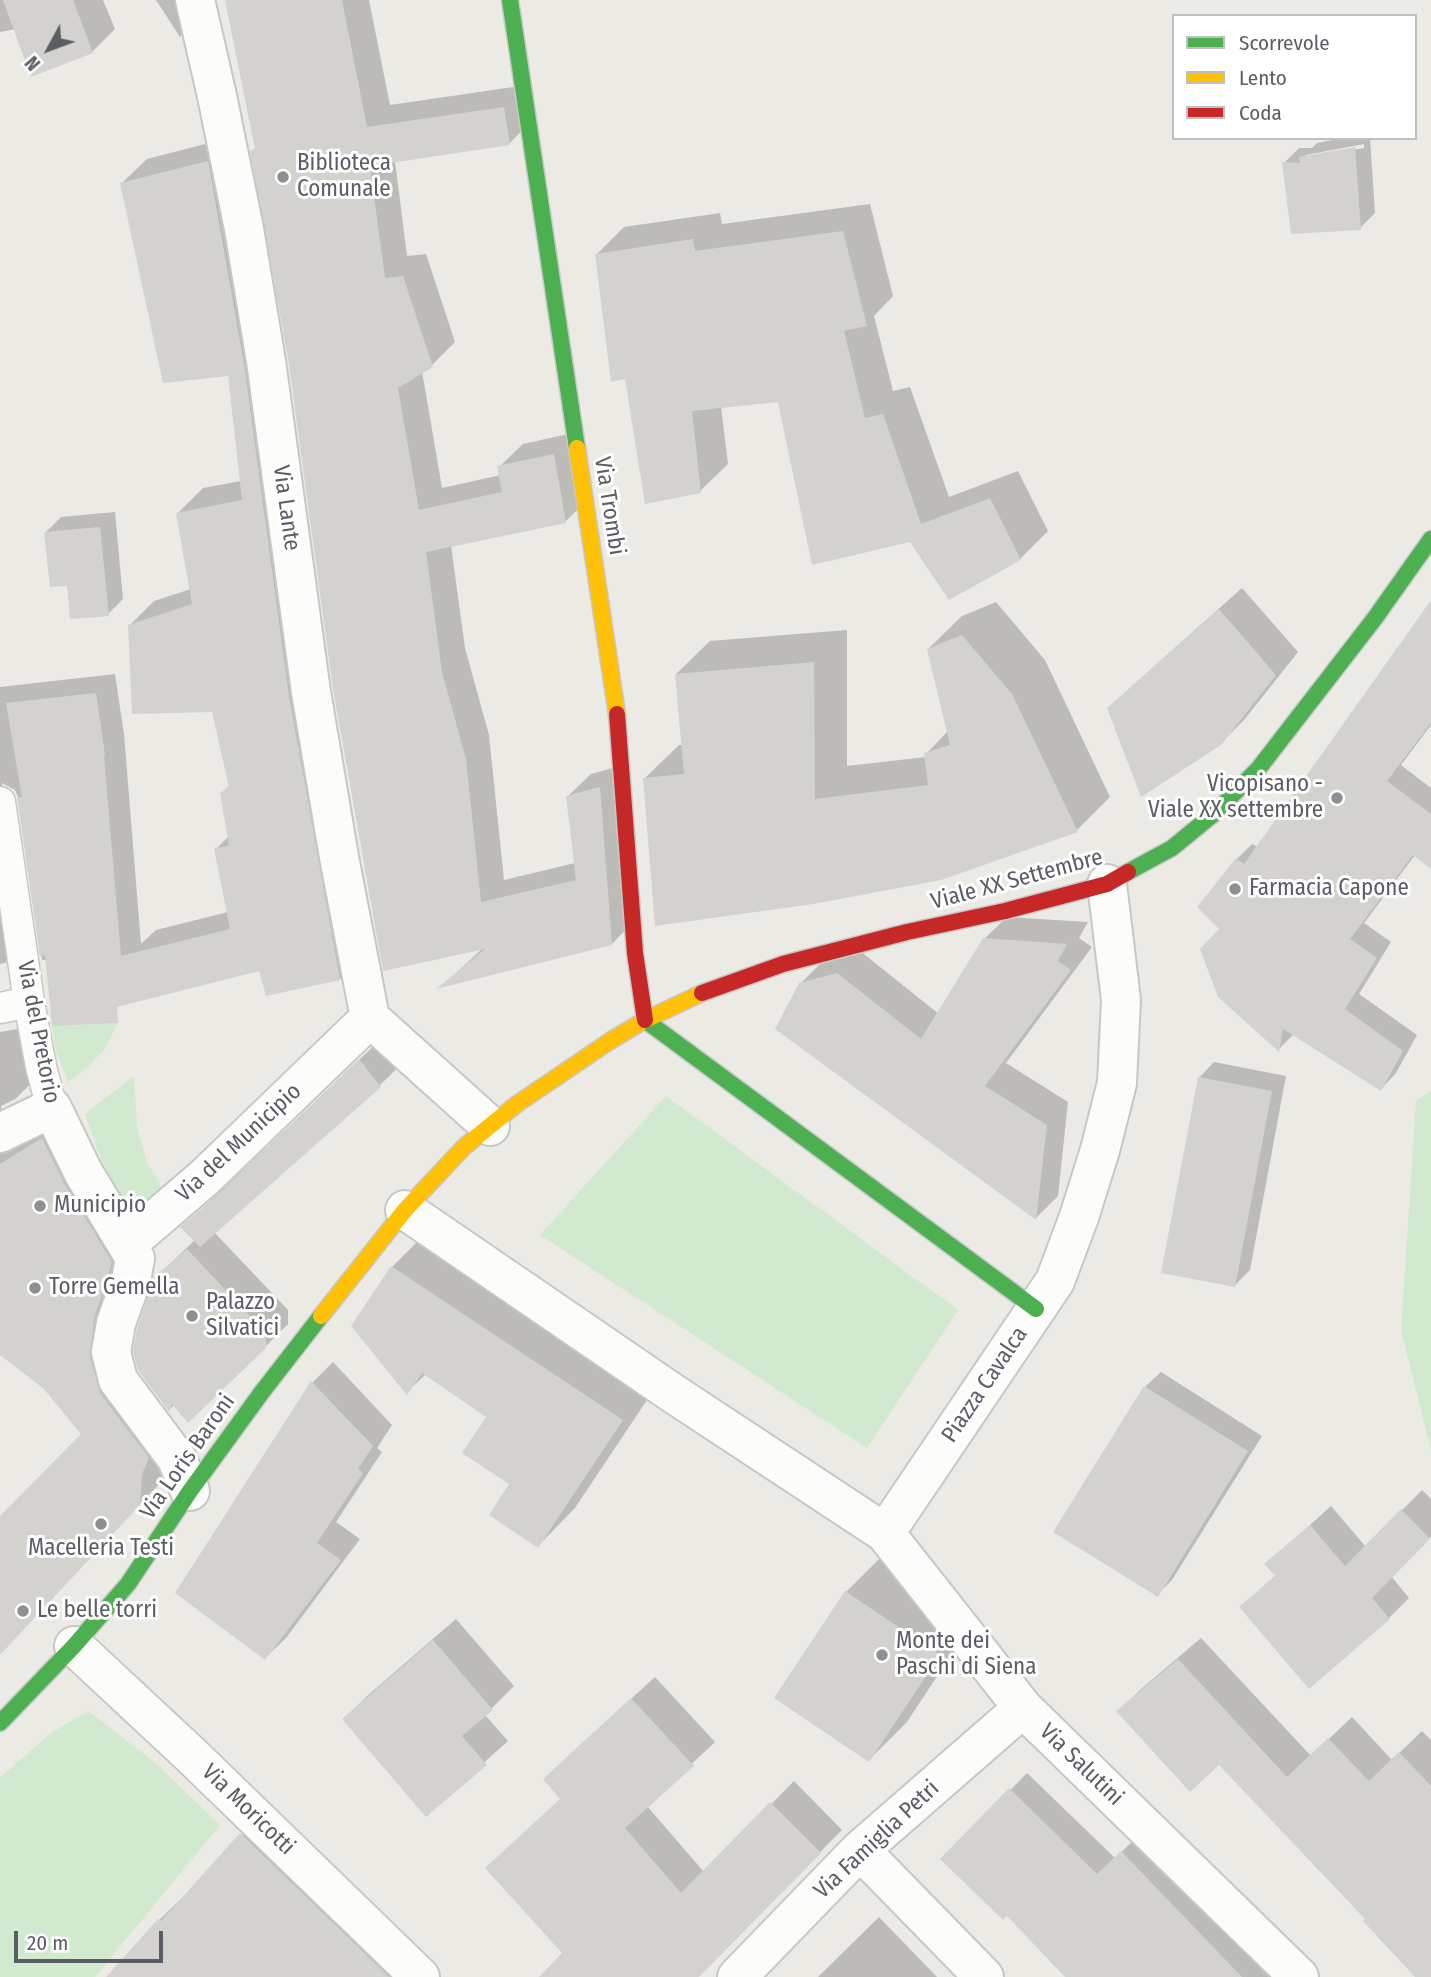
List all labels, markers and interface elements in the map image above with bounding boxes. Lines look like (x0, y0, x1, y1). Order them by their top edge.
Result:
north arrow (14, 14, 84, 84)
legend (1172, 14, 1417, 140)
text: Scorrevole (1239, 30, 1330, 56)
text: N (20, 51, 45, 75)
text: Lento (1239, 65, 1287, 91)
text: Coda (1239, 100, 1282, 126)
place label: Biblioteca Comunale (297, 150, 391, 204)
marker: Biblioteca Comunale (275, 169, 291, 185)
street label: Via Trombi (588, 455, 630, 557)
street label: Via Lante (266, 463, 306, 553)
place label: Vicopisano - Viale XX settembre (1148, 771, 1323, 825)
marker: Vicopisano - Viale XX settembre (1329, 790, 1345, 806)
street label: Viale XX Settembre (928, 844, 1106, 916)
place label: Farmacia Capone (1249, 875, 1409, 903)
marker: Farmacia Capone (1227, 881, 1243, 897)
street label: Via del Pretorio (11, 958, 65, 1106)
street label: Via del Municipio (171, 1078, 307, 1208)
place label: Municipio (54, 1192, 146, 1220)
marker: Municipio (32, 1198, 48, 1214)
place label: Torre Gemella (49, 1274, 180, 1302)
marker: Torre Gemella (27, 1280, 43, 1296)
place label: Palazzo Silvatici (206, 1289, 279, 1343)
marker: Palazzo Silvatici (184, 1308, 200, 1324)
street label: Piazza Cavalca (936, 1322, 1034, 1448)
street label: Via Loris Baroni (135, 1389, 241, 1525)
marker: Macelleria Testi (93, 1516, 109, 1532)
place label: Macelleria Testi (28, 1535, 174, 1563)
place label: Le belle torri (37, 1597, 157, 1625)
marker: Le belle torri (15, 1603, 31, 1619)
place label: Monte dei Paschi di Siena (896, 1628, 1036, 1682)
marker: Monte dei Paschi di Siena (874, 1647, 890, 1663)
street label: Via Salutini (1033, 1718, 1129, 1812)
street label: Via Moricotti (196, 1759, 300, 1861)
street label: Via Famiglia Petri (809, 1775, 945, 1905)
scale bar (18, 1918, 166, 1962)
text: 20 m (27, 1930, 68, 1956)

